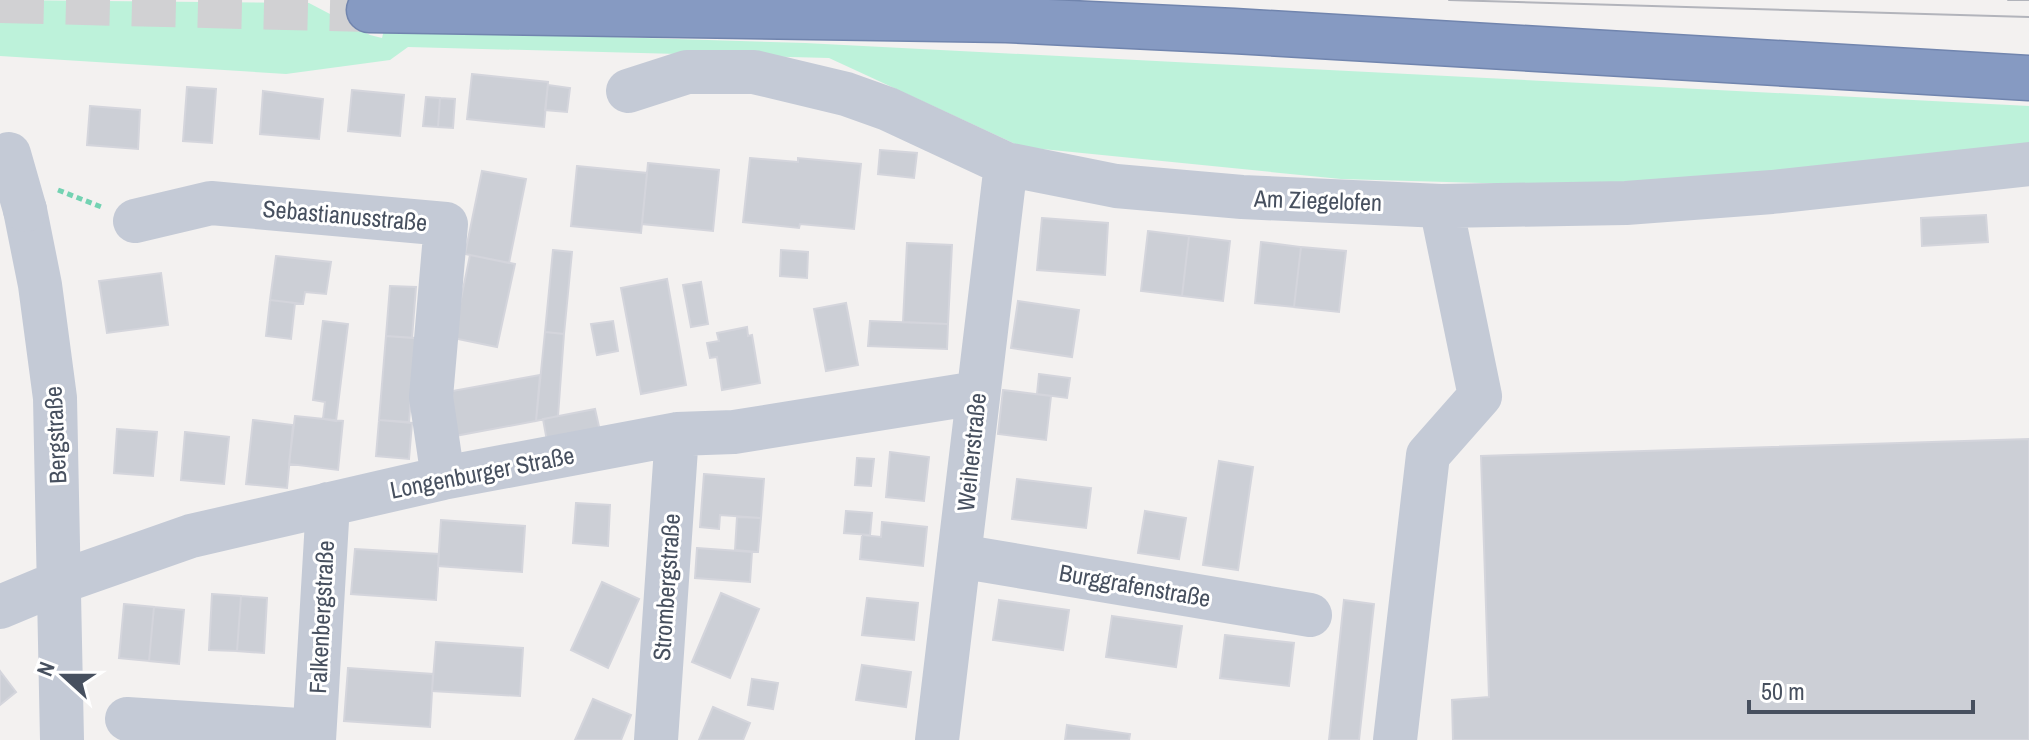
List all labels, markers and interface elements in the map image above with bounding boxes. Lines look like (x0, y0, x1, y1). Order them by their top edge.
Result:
street label: Am Ziegelofen (1252, 182, 1383, 218)
street label: Sebastianusstraße (261, 192, 429, 238)
street label: Bergstraße (36, 386, 74, 484)
street label: Weiherstraße (949, 391, 993, 513)
street label: Longenburger Straße (387, 438, 577, 506)
street label: Strombergstraße (645, 512, 687, 662)
street label: Falkenbergstraße (301, 540, 341, 694)
street label: Burggrafenstraße (1057, 556, 1213, 614)
north arrow (24, 636, 104, 716)
text: N (29, 657, 62, 680)
scale bar (1749, 664, 1973, 714)
text: 50 m (1761, 675, 1805, 707)

